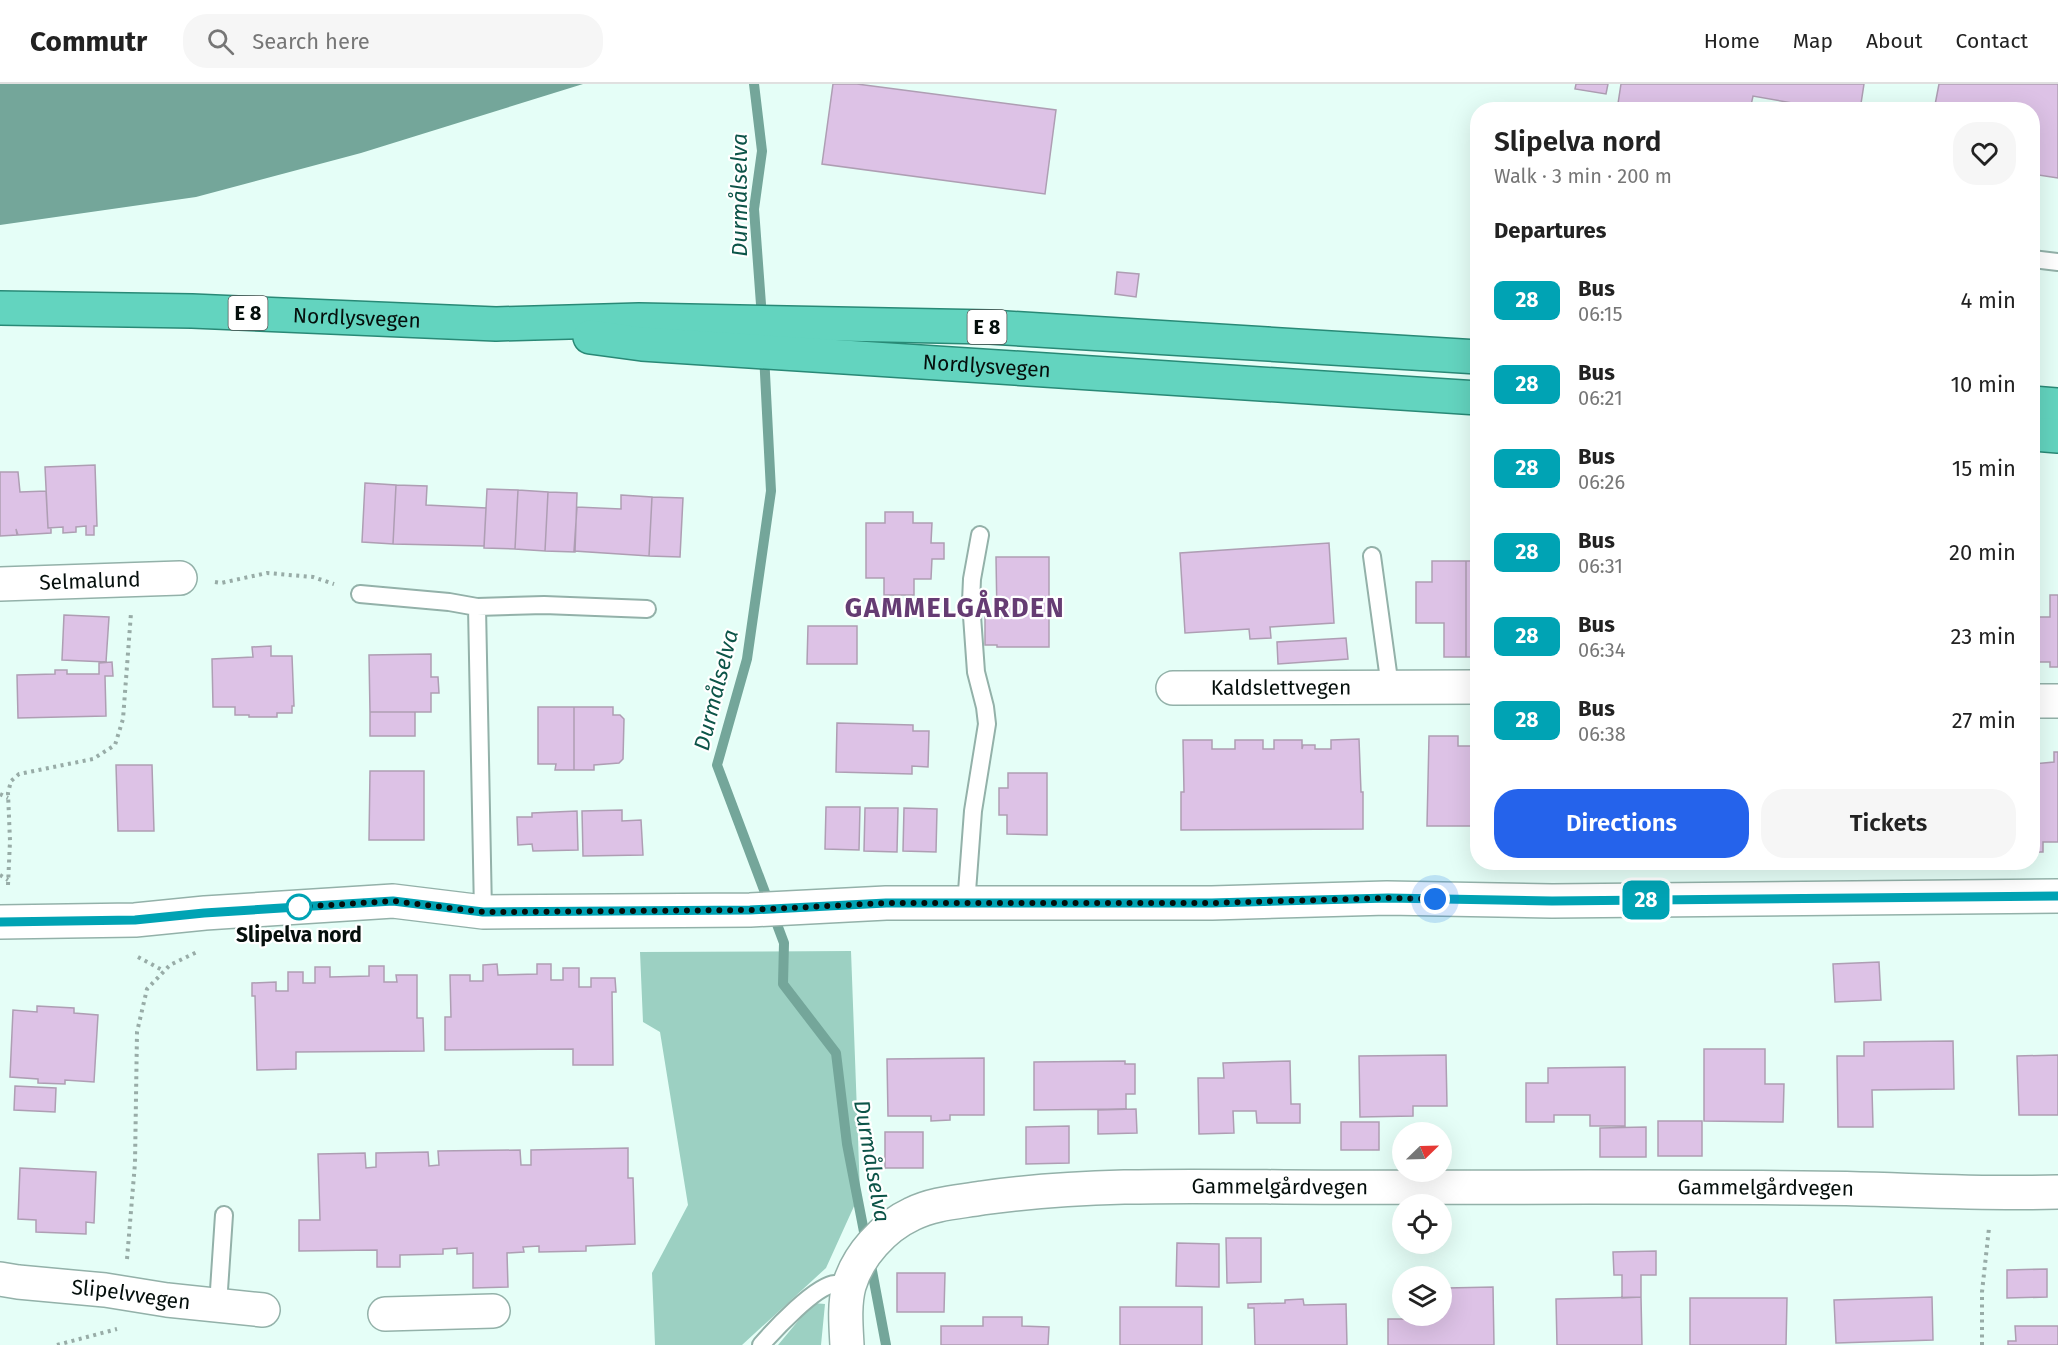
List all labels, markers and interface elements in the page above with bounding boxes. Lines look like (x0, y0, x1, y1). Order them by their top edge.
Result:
search box (183, 14, 603, 68)
text: Commutr (30, 25, 147, 58)
icon: search (204, 25, 237, 58)
text: Search here (252, 28, 370, 55)
text: Home (1704, 28, 1760, 54)
text: Map (1793, 28, 1833, 54)
text: About (1866, 28, 1923, 54)
text: Contact (1956, 28, 2028, 54)
button: heart (1953, 122, 2016, 185)
text: Slipelva nord (1494, 125, 1662, 158)
water label: Durmålselva (726, 133, 753, 257)
text: Walk · 3 min · 200 m (1494, 164, 1672, 188)
text: Departures (1494, 217, 1606, 244)
text: Bus (1578, 275, 1615, 302)
text: 28 (1515, 287, 1539, 313)
text: 4 min (1961, 287, 2016, 314)
road number: E 8 (228, 296, 268, 330)
street label: Nordlysvegen (292, 302, 421, 334)
text: 06:15 (1578, 302, 1623, 326)
road number: E 8 (968, 310, 1006, 344)
street label: Nordlysvegen (922, 349, 1052, 383)
text: Bus (1578, 359, 1615, 386)
text: 28 (1515, 371, 1539, 397)
text: 10 min (1950, 371, 2016, 398)
text: 06:21 (1578, 386, 1623, 410)
text: Bus (1578, 443, 1615, 470)
text: 28 (1515, 455, 1539, 481)
text: 15 min (1952, 455, 2016, 482)
text: 06:26 (1578, 470, 1625, 494)
text: Bus (1578, 527, 1615, 554)
text: 28 (1515, 539, 1539, 565)
text: 20 min (1949, 539, 2016, 566)
text: 06:31 (1578, 554, 1623, 578)
street label: Selmalund (39, 566, 141, 596)
district label: GAMMELGÅRDEN (845, 589, 1065, 624)
text: Bus (1578, 611, 1615, 638)
text: 28 (1515, 623, 1539, 649)
text: 23 min (1950, 623, 2016, 650)
water label: Durmålselva (688, 627, 744, 753)
text: 06:34 (1578, 638, 1625, 662)
street label: Kaldslettvegen (1211, 674, 1351, 701)
text: Bus (1578, 695, 1615, 722)
text: 28 (1515, 707, 1539, 733)
text: 27 min (1952, 707, 2016, 734)
text: 06:38 (1578, 722, 1626, 746)
button: Directions (1494, 789, 1749, 858)
button: Tickets (1761, 789, 2016, 858)
line badge: 28 (1619, 880, 1673, 920)
your location (1420, 884, 1450, 914)
text: 28 (1634, 887, 1658, 913)
marker: Slipelva nord (286, 894, 312, 920)
place label: Slipelva nord (236, 922, 362, 948)
water label: Durmålselva (848, 1098, 896, 1224)
north arrow (1392, 1122, 1452, 1182)
map controls (1392, 1122, 1452, 1326)
street label: Gammelgårdvegen (1192, 1173, 1368, 1200)
street label: Gammelgårdvegen (1678, 1174, 1854, 1202)
button: locate (1392, 1194, 1452, 1254)
button: layers (1392, 1266, 1452, 1326)
street label: Slipelvvegen (70, 1274, 192, 1315)

